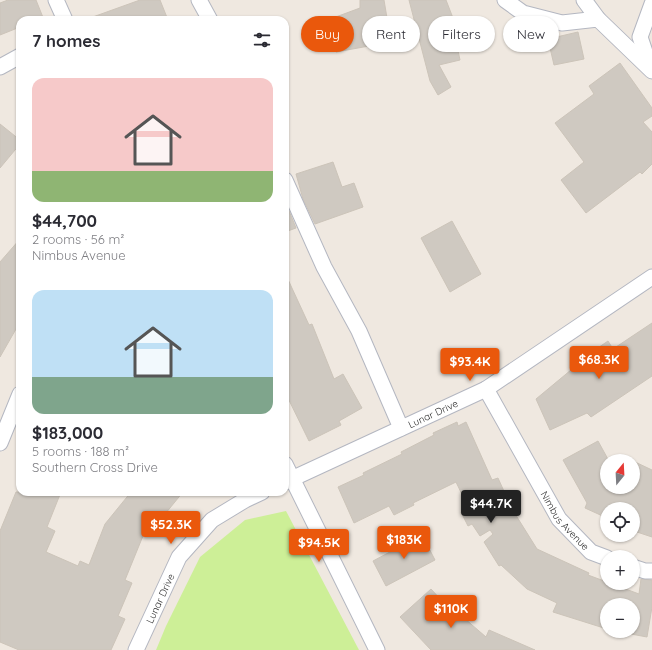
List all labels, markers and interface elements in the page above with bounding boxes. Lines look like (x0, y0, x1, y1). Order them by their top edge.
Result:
chip: Buy (301, 16, 354, 52)
chip: Rent (362, 16, 420, 52)
chip: Filters (428, 16, 495, 52)
chip: New (503, 16, 559, 52)
icon: filters (251, 29, 273, 51)
text: 7 homes (32, 30, 101, 51)
icon: home (117, 104, 189, 176)
text: $44,700 (32, 210, 97, 231)
text: 2 rooms · 56 m² (32, 231, 124, 247)
text: Nimbus Avenue (32, 247, 125, 263)
icon: home (117, 316, 189, 388)
pin: $68.3K (566, 346, 632, 380)
pin: $93.4K (437, 348, 503, 382)
text: $68.3K (579, 351, 619, 367)
text: $93.4K (449, 353, 491, 369)
street label: Lunar Drive (406, 397, 460, 431)
text: $183,000 (32, 422, 103, 443)
text: 5 rooms · 188 m² (32, 443, 129, 459)
north arrow (600, 454, 640, 494)
map controls (600, 454, 640, 638)
text: Southern Cross Drive (32, 459, 158, 475)
street label: Nimbus Avenue (538, 489, 592, 553)
pin: $44.7K (458, 490, 524, 524)
text: $44.7K (470, 495, 512, 511)
button: locate (600, 502, 640, 542)
pin: $52.3K (138, 511, 204, 545)
text: $52.3K (150, 516, 192, 532)
pin: $183K (376, 526, 432, 560)
pin: $94.5K (286, 529, 352, 563)
text: $183K (386, 531, 422, 547)
text: $94.5K (298, 534, 340, 550)
button: + (600, 550, 640, 590)
street label: Lunar Drive (143, 571, 178, 626)
pin: $110K (423, 595, 479, 629)
button: − (600, 598, 640, 638)
text: $110K (434, 600, 468, 616)

